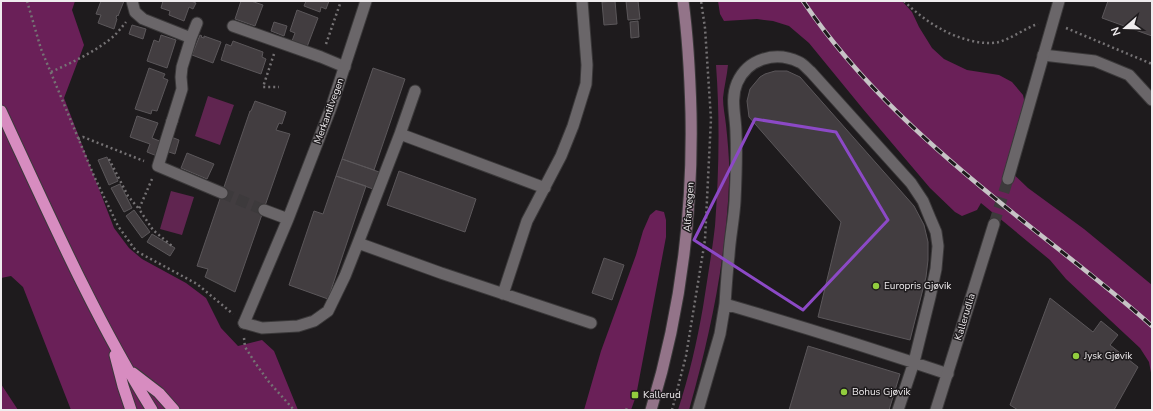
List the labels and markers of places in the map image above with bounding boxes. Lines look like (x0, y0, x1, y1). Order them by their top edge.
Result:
place label: Europris Gjøvik (884, 279, 952, 293)
marker: Europris Gjøvik (871, 281, 881, 291)
place label: Jysk Gjøvik (1083, 349, 1133, 363)
marker: Jysk Gjøvik (1071, 351, 1081, 361)
place label: Bohus Gjøvik (852, 385, 912, 399)
marker: Bohus Gjøvik (839, 387, 849, 397)
place label: Kallerud (643, 388, 681, 402)
marker: Kallerud (630, 390, 640, 400)

